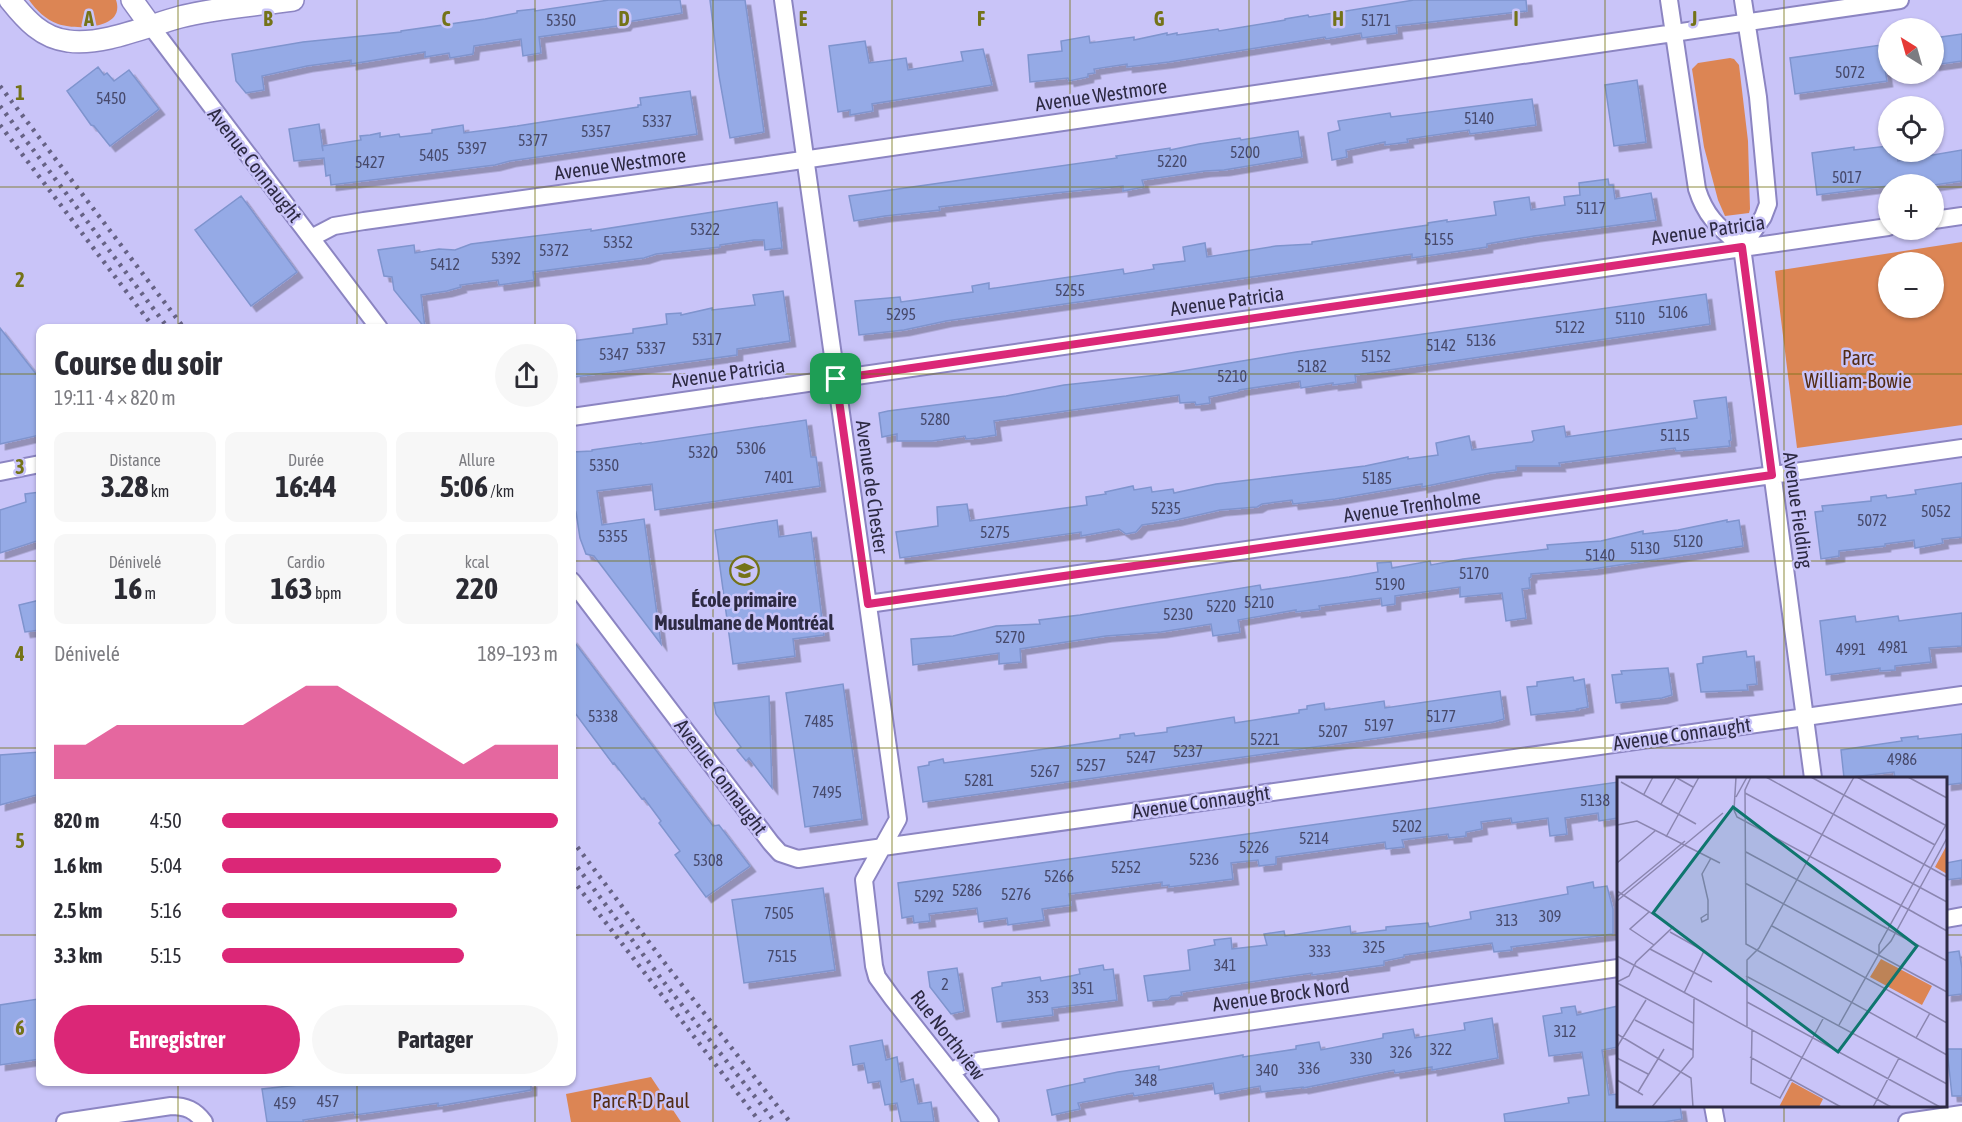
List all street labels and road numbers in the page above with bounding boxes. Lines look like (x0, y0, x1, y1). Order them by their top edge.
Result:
street label: Avenue Westmore (1034, 74, 1168, 115)
street label: Avenue Connaught (204, 103, 307, 227)
street label: Avenue Westmore (553, 143, 687, 184)
street label: Avenue Patricia (1650, 210, 1766, 249)
street label: Avenue Patricia (1169, 281, 1285, 320)
street label: Avenue Patricia (670, 353, 786, 392)
street label: Avenue de Chester (852, 419, 893, 556)
street label: Avenue Fielding (1779, 450, 1818, 570)
street label: Avenue Trenholme (1342, 484, 1482, 527)
street label: Avenue Connaught (1612, 712, 1753, 755)
street label: Avenue Connaught (670, 714, 773, 839)
street label: Avenue Connaught (1131, 780, 1272, 823)
street label: Avenue Brock Nord (1211, 973, 1351, 1016)
street label: Rue Northview (906, 985, 991, 1084)

